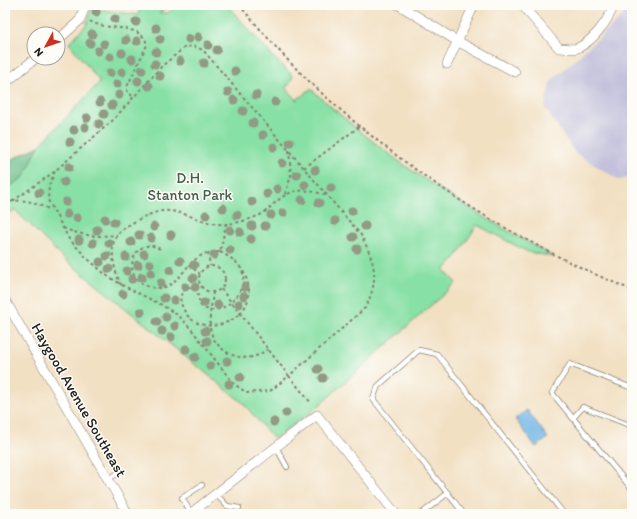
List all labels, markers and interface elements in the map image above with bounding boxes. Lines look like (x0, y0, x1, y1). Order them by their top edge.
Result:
north arrow (26, 26, 66, 66)
text: N (31, 45, 46, 59)
park label: D.H. Stanton Park (148, 169, 233, 204)
street label: Haygood Avenue Southeast (28, 320, 131, 481)

